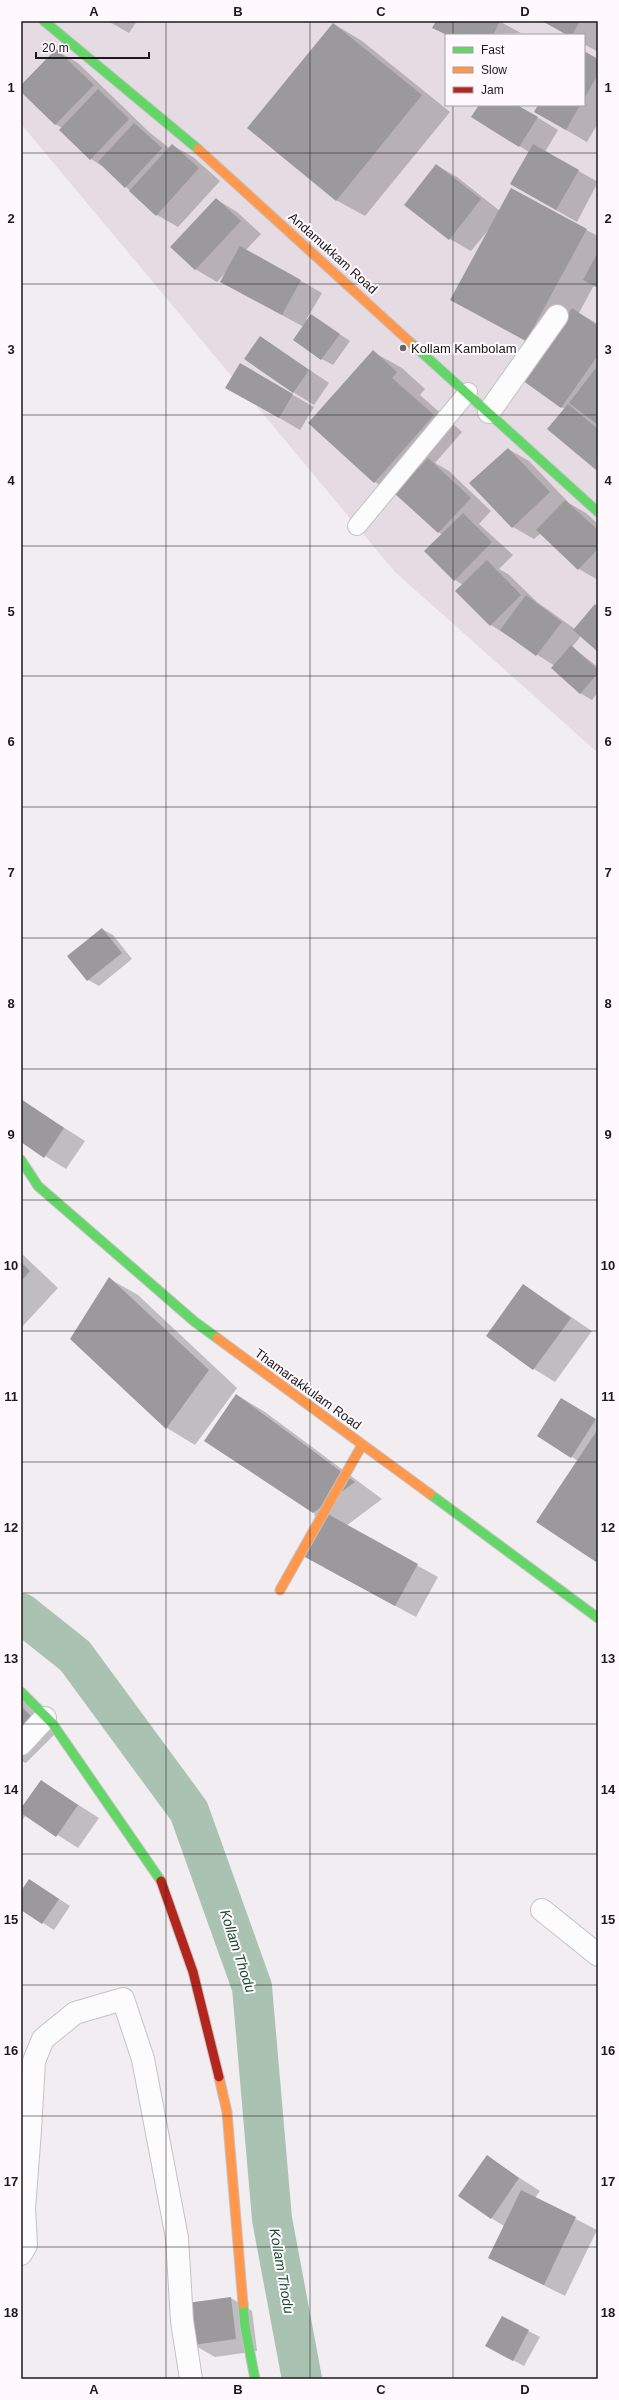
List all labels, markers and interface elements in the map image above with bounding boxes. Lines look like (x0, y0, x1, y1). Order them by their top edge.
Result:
text: A (89, 4, 99, 19)
text: B (233, 4, 243, 19)
text: C (376, 4, 386, 19)
text: D (520, 4, 530, 19)
scale bar (36, 34, 149, 60)
legend (445, 34, 585, 106)
text: 20 m (42, 41, 69, 55)
text: Fast (481, 43, 505, 57)
text: Slow (481, 63, 507, 77)
text: 1 (7, 80, 15, 95)
text: 1 (604, 80, 612, 95)
text: Jam (481, 83, 504, 97)
street label: Andamukkam Road (286, 209, 380, 297)
text: 2 (7, 211, 15, 226)
text: 2 (604, 211, 612, 226)
place label: Kollam Kambolam (411, 341, 517, 356)
text: 3 (7, 342, 15, 357)
text: 3 (604, 342, 612, 357)
marker: Kollam Kambolam (398, 343, 408, 353)
text: 4 (7, 473, 15, 488)
text: 4 (604, 473, 612, 488)
text: 5 (7, 604, 15, 619)
text: 5 (604, 604, 612, 619)
text: 6 (7, 734, 15, 749)
text: 6 (604, 734, 612, 749)
text: 7 (7, 865, 15, 880)
text: 7 (604, 865, 612, 880)
text: 8 (7, 996, 15, 1011)
text: 8 (604, 996, 612, 1011)
text: 9 (7, 1127, 15, 1142)
text: 9 (604, 1127, 612, 1142)
text: 10 (4, 1258, 18, 1273)
text: 10 (601, 1258, 615, 1273)
street label: Thamarakkulam Road (252, 1345, 364, 1433)
text: 11 (4, 1389, 18, 1404)
text: 11 (601, 1389, 615, 1404)
text: 12 (4, 1520, 18, 1535)
text: 12 (601, 1520, 615, 1535)
text: 13 (4, 1651, 18, 1666)
text: 13 (601, 1651, 615, 1666)
text: 14 (4, 1782, 19, 1797)
text: 14 (601, 1782, 616, 1797)
water label: Kollam Thodu (217, 1907, 259, 1995)
text: 15 (4, 1912, 18, 1927)
text: 15 (601, 1912, 615, 1927)
text: 16 (4, 2043, 18, 2058)
text: 16 (601, 2043, 615, 2058)
text: 17 (4, 2174, 18, 2189)
text: 17 (601, 2174, 615, 2189)
water label: Kollam Thodu (267, 2227, 297, 2315)
text: 18 (4, 2305, 18, 2320)
text: 18 (601, 2305, 615, 2320)
text: A (89, 2382, 99, 2397)
text: B (233, 2382, 243, 2397)
text: C (376, 2382, 386, 2397)
text: D (520, 2382, 530, 2397)

